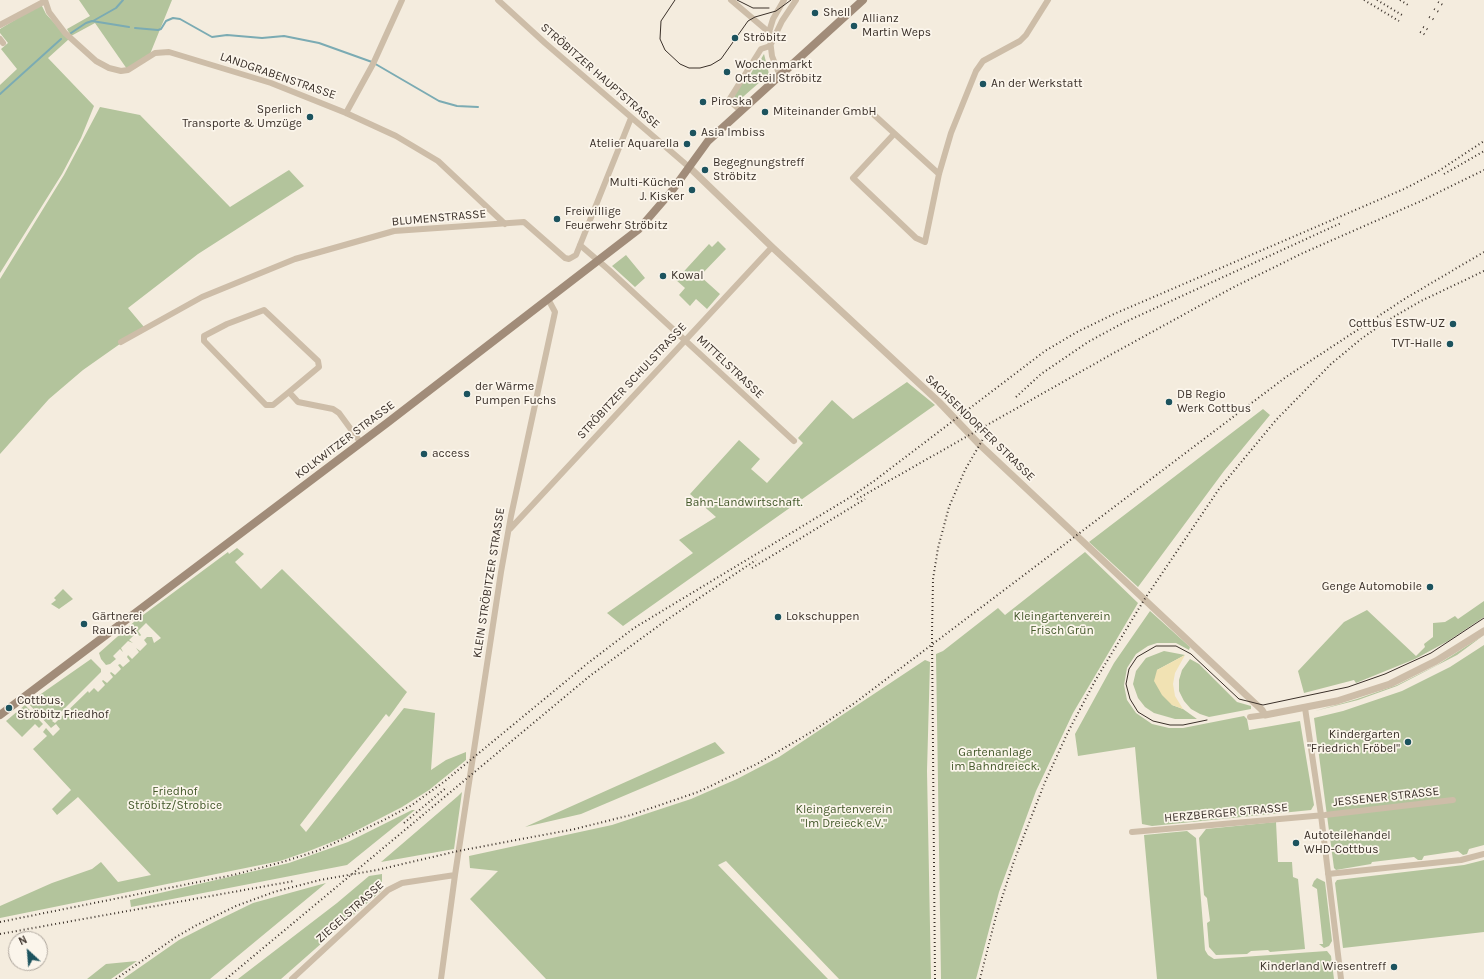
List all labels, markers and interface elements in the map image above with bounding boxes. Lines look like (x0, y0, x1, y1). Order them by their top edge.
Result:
place label: Shell (823, 6, 850, 20)
marker: Shell (810, 8, 820, 18)
place label: Allianz Martin Weps (862, 12, 931, 40)
street label: STRÖBITZER HAUPTSTRASSE (537, 20, 663, 132)
marker: Allianz Martin Weps (849, 21, 859, 31)
place label: Ströbitz (743, 31, 787, 45)
marker: Ströbitz (730, 33, 740, 43)
street label: LANDGRABENSTRASSE (218, 49, 338, 103)
place label: Wochenmarkt Ortsteil Ströbitz (735, 58, 822, 86)
marker: Wochenmarkt Ortsteil Ströbitz (722, 67, 732, 77)
place label: An der Werkstatt (991, 77, 1082, 91)
marker: An der Werkstatt (978, 79, 988, 89)
place label: Piroska (711, 95, 752, 109)
marker: Piroska (698, 97, 708, 107)
place label: Sperlich Transporte & Umzüge (182, 103, 302, 131)
place label: Miteinander GmbH (773, 105, 877, 119)
marker: Miteinander GmbH (760, 107, 770, 117)
marker: Sperlich Transporte & Umzüge (305, 112, 315, 122)
place label: Asia Imbiss (701, 126, 765, 140)
marker: Asia Imbiss (688, 128, 698, 138)
place label: Atelier Aquarella (590, 137, 679, 151)
marker: Atelier Aquarella (682, 139, 692, 149)
place label: Begegnungstreff Ströbitz (713, 156, 804, 184)
marker: Begegnungstreff Ströbitz (700, 165, 710, 175)
place label: Multi-Küchen J. Kisker (610, 176, 684, 204)
marker: Multi-Küchen J. Kisker (687, 185, 697, 195)
place label: Freiwillige Feuerwehr Ströbitz (565, 205, 668, 233)
street label: BLUMENSTRASSE (391, 207, 487, 229)
marker: Freiwillige Feuerwehr Ströbitz (552, 214, 562, 224)
place label: Kowal (671, 269, 704, 283)
marker: Kowal (658, 271, 668, 281)
place label: Cottbus ESTW-UZ (1349, 317, 1445, 331)
marker: Cottbus ESTW-UZ (1448, 319, 1458, 329)
street label: STRÖBITZER SCHULSTRASSE (574, 320, 690, 442)
street label: MITTELSTRASSE (693, 332, 767, 402)
place label: TVT-Halle (1392, 337, 1442, 351)
marker: TVT-Halle (1445, 339, 1455, 349)
street label: SACHSENDORFER STRASSE (922, 372, 1038, 484)
place label: der Wärme Pumpen Fuchs (475, 380, 556, 408)
place label: DB Regio Werk Cottbus (1177, 388, 1251, 416)
marker: der Wärme Pumpen Fuchs (462, 389, 472, 399)
marker: DB Regio Werk Cottbus (1164, 397, 1174, 407)
street label: KOLKWITZER STRASSE (292, 398, 398, 482)
place label: access (432, 447, 470, 461)
marker: access (419, 449, 429, 459)
park label: Bahn-Landwirtschaft. (685, 496, 803, 510)
street label: KLEIN STRÖBITZER STRASSE (470, 507, 508, 659)
place label: Genge Automobile (1322, 580, 1422, 594)
marker: Genge Automobile (1425, 582, 1435, 592)
place label: Gärtnerei Raunick (92, 610, 143, 638)
place label: Lokschuppen (786, 610, 859, 624)
park label: Kleingartenverein Frisch Grün (1014, 610, 1110, 638)
marker: Lokschuppen (773, 612, 783, 622)
marker: Gärtnerei Raunick (79, 619, 89, 629)
place label: Cottbus, Ströbitz Friedhof (17, 694, 109, 722)
marker: Cottbus, Ströbitz Friedhof (4, 703, 14, 713)
place label: Kindergarten "Friedrich Fröbel" (1307, 728, 1400, 756)
marker: Kindergarten "Friedrich Fröbel" (1403, 737, 1413, 747)
park label: Gartenanlage im Bahndreieck. (951, 746, 1039, 774)
street label: JESSENER STRASSE (1332, 784, 1440, 810)
park label: Friedhof Ströbitz/Strobice (128, 785, 222, 813)
street label: HERZBERGER STRASSE (1164, 800, 1288, 826)
park label: Kleingartenverein "Im Dreieck e.V." (796, 803, 892, 831)
place label: Autoteilehandel WHD-Cottbus (1304, 829, 1391, 857)
marker: Autoteilehandel WHD-Cottbus (1291, 838, 1301, 848)
street label: ZIEGELSTRASSE (313, 878, 387, 946)
north arrow (8, 931, 48, 971)
text: N (17, 933, 29, 948)
place label: Kinderland Wiesentreff (1260, 960, 1386, 974)
marker: Kinderland Wiesentreff (1389, 962, 1399, 972)

